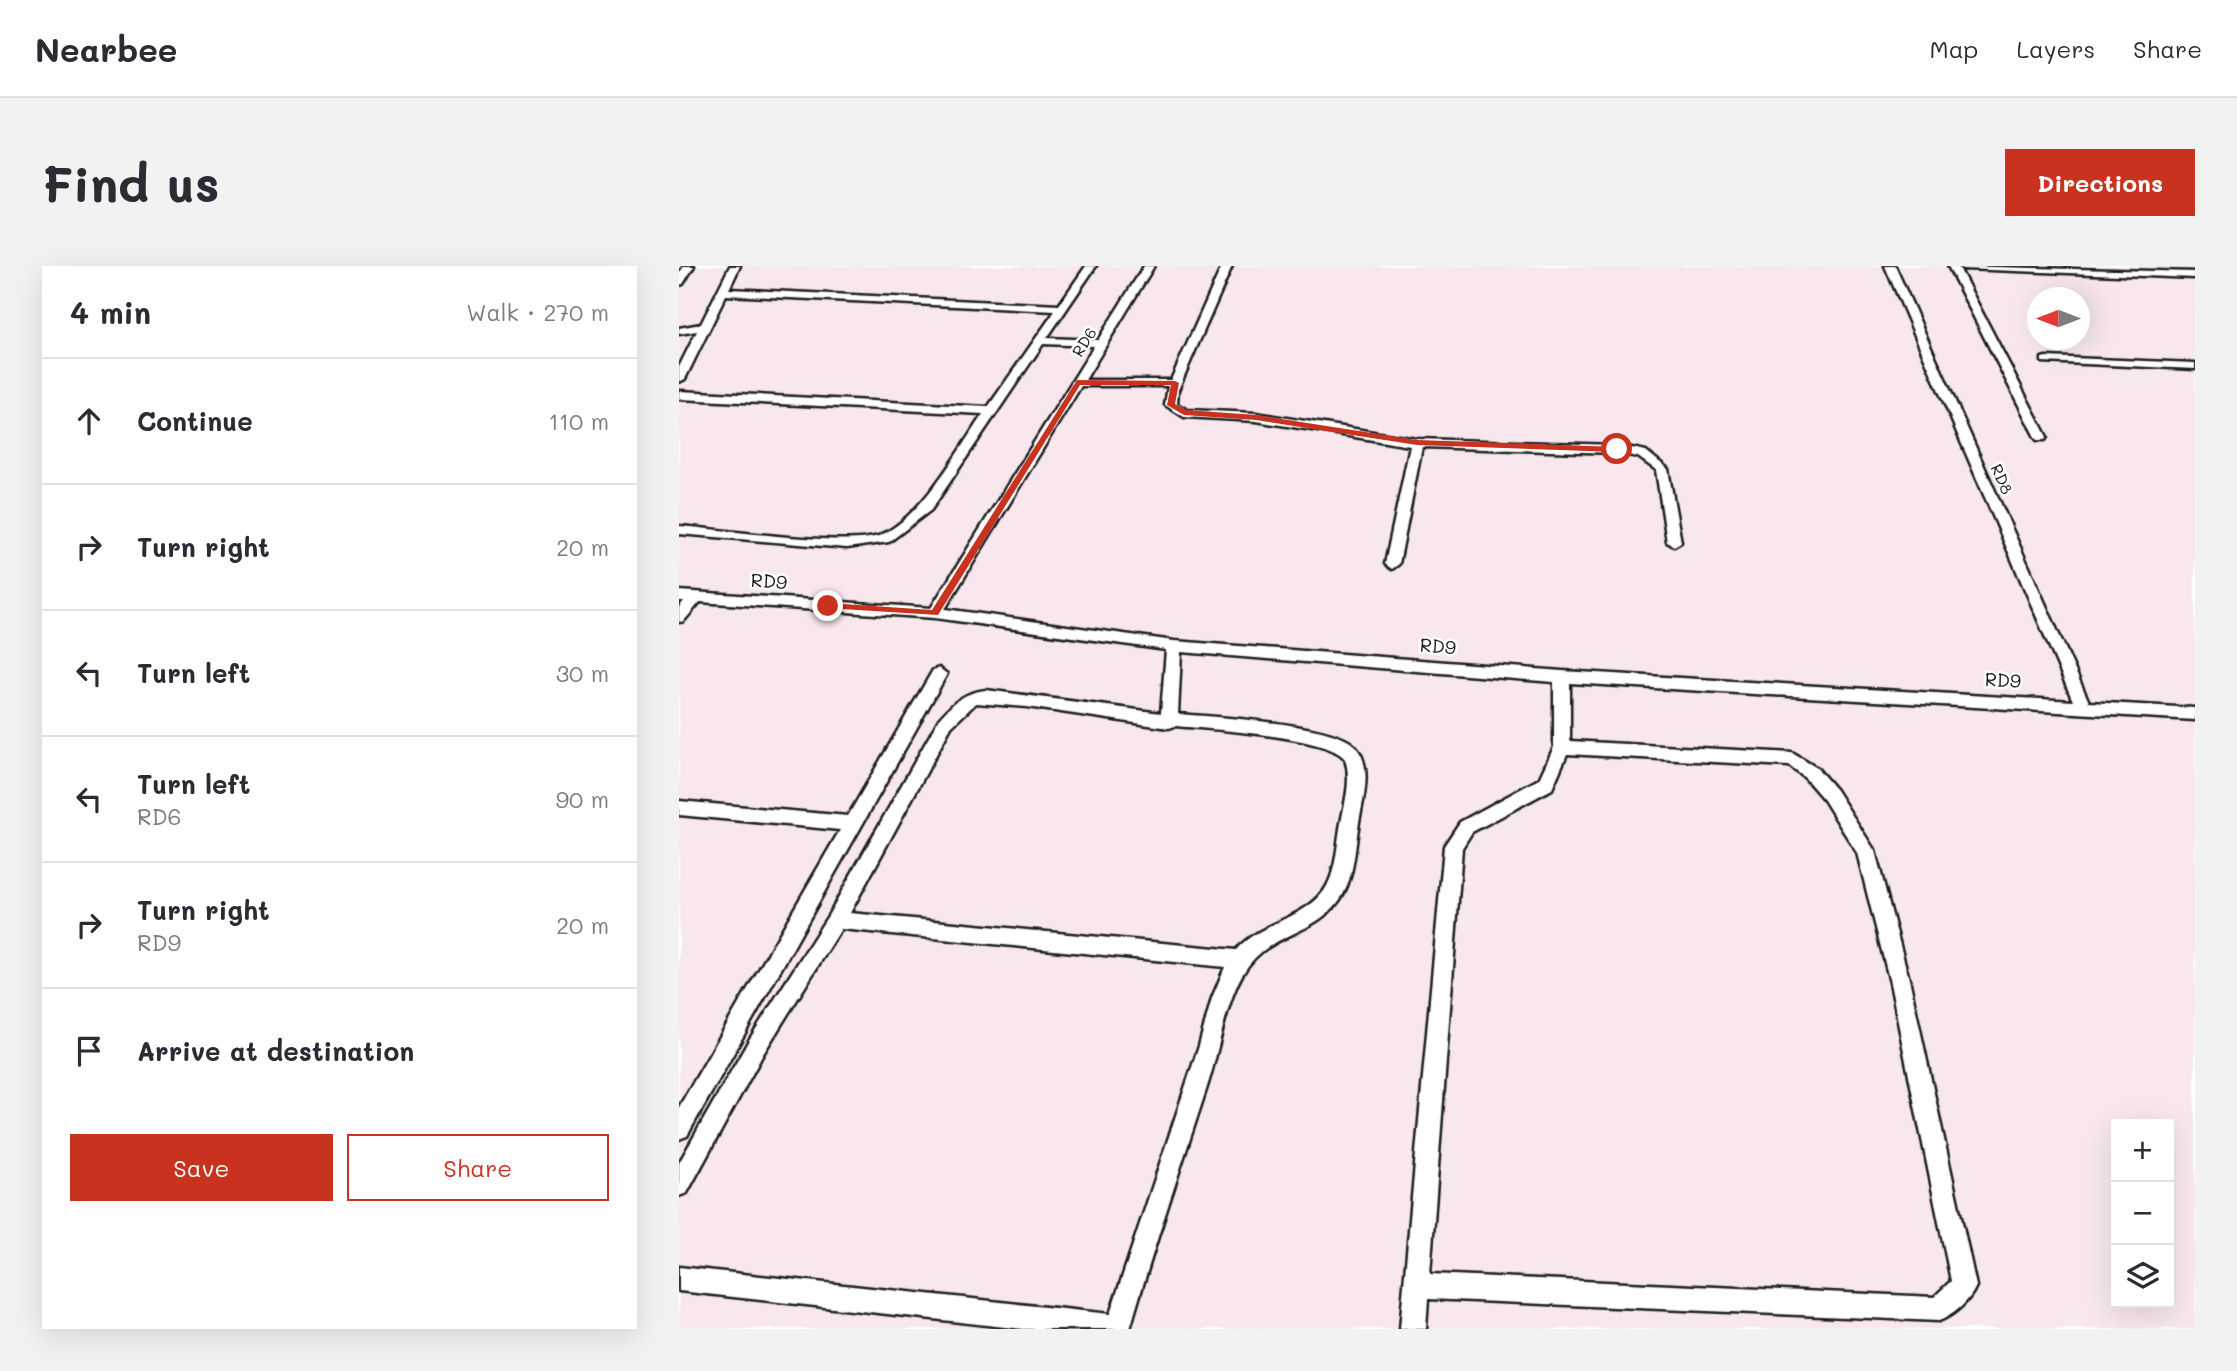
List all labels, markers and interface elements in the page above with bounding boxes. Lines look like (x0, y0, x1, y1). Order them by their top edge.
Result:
text: Nearbee (35, 27, 178, 70)
text: Map (1930, 33, 1978, 64)
text: Layers (2016, 33, 2095, 64)
text: Share (2133, 33, 2202, 64)
button: Directions (2005, 149, 2195, 216)
text: Find us (42, 151, 220, 214)
north arrow (2027, 287, 2090, 350)
text: 4 min (70, 292, 151, 332)
text: Walk · 270 m (466, 297, 609, 327)
street label: RD6 (1066, 323, 1101, 360)
icon: ahead (70, 402, 108, 440)
text: Continue (137, 404, 253, 438)
text: 110 m (549, 406, 609, 436)
route start (1601, 433, 1632, 464)
street label: RD8 (1987, 460, 2018, 497)
icon: right (70, 528, 108, 566)
text: Turn right (137, 530, 270, 564)
text: 20 m (556, 532, 609, 562)
street label: RD9 (750, 567, 788, 594)
route end (812, 590, 843, 621)
street label: RD9 (1419, 631, 1457, 660)
icon: left (70, 654, 108, 692)
text: Turn left (137, 656, 250, 690)
text: 30 m (556, 658, 609, 688)
street label: RD9 (1984, 666, 2022, 693)
text: Turn left (137, 767, 250, 801)
icon: left (70, 780, 108, 818)
text: 90 m (556, 784, 609, 814)
text: RD6 (137, 801, 181, 831)
text: Turn right (137, 893, 270, 927)
icon: right (70, 906, 108, 944)
text: 20 m (556, 910, 609, 940)
text: RD9 (137, 927, 181, 957)
icon: arrive (70, 1032, 108, 1070)
text: Arrive at destination (137, 1034, 414, 1068)
map controls (2111, 1119, 2174, 1308)
button: + (2111, 1119, 2174, 1182)
button: Save (70, 1134, 333, 1201)
button: Share (347, 1134, 609, 1201)
button: − (2111, 1182, 2174, 1245)
button: layers (2111, 1245, 2174, 1308)

